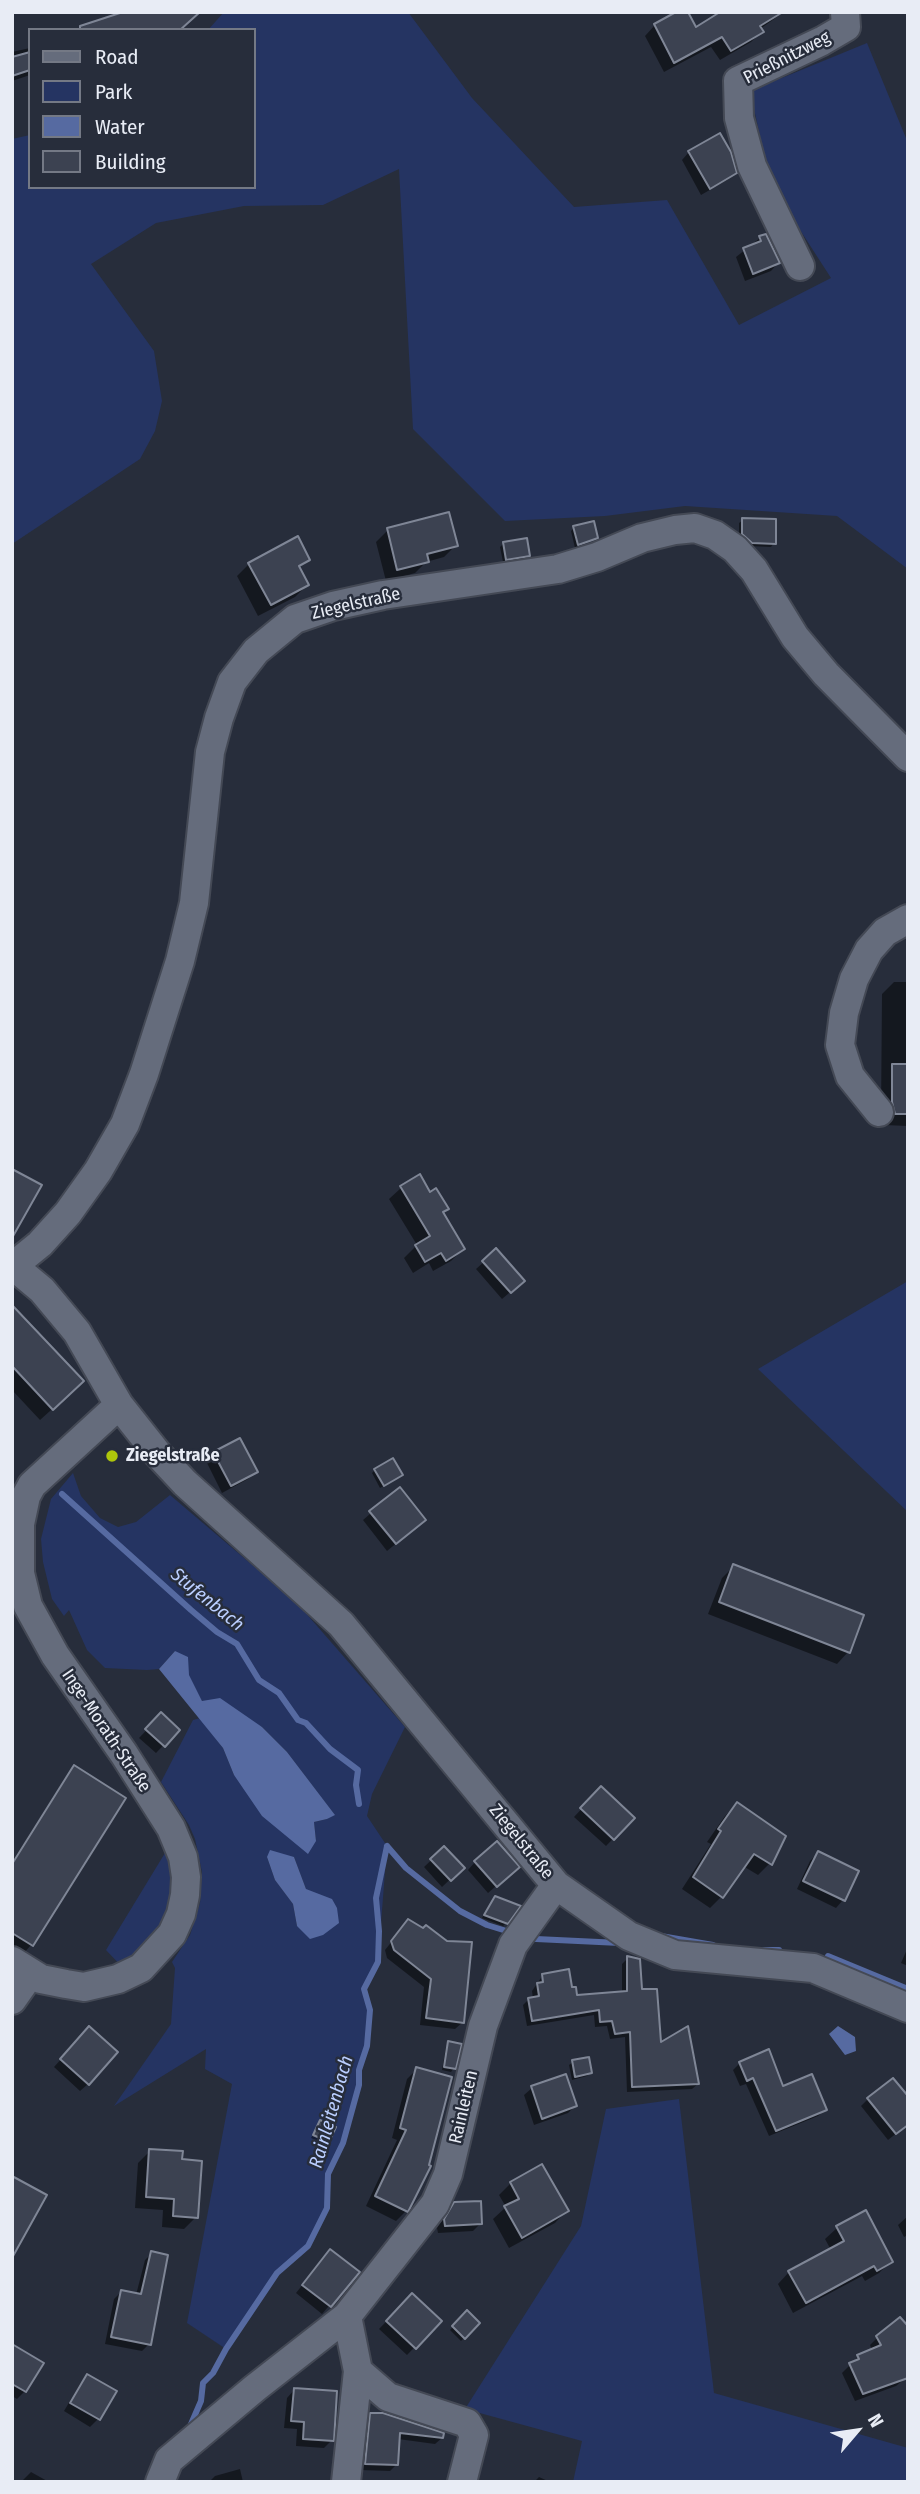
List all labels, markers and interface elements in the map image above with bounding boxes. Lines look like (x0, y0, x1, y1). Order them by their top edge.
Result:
street label: Prießnitzweg (740, 27, 834, 89)
legend (28, 28, 256, 189)
text: Road (95, 44, 139, 70)
text: Park (95, 79, 132, 105)
text: Water (95, 114, 145, 140)
text: Building (95, 149, 166, 175)
street label: Ziegelstraße (310, 583, 402, 625)
place label: Ziegelstraße (126, 1445, 220, 1467)
marker: Ziegelstraße (104, 1448, 120, 1464)
water label: Stufenbach (166, 1564, 248, 1636)
street label: Inge-Morath-Straße (57, 1665, 155, 1797)
street label: Ziegelstraße (484, 1800, 558, 1884)
water label: Rainleitenbach (305, 2053, 359, 2171)
street label: Rainleiten (445, 2068, 483, 2146)
north arrow (822, 2396, 892, 2466)
text: N (863, 2410, 889, 2431)

